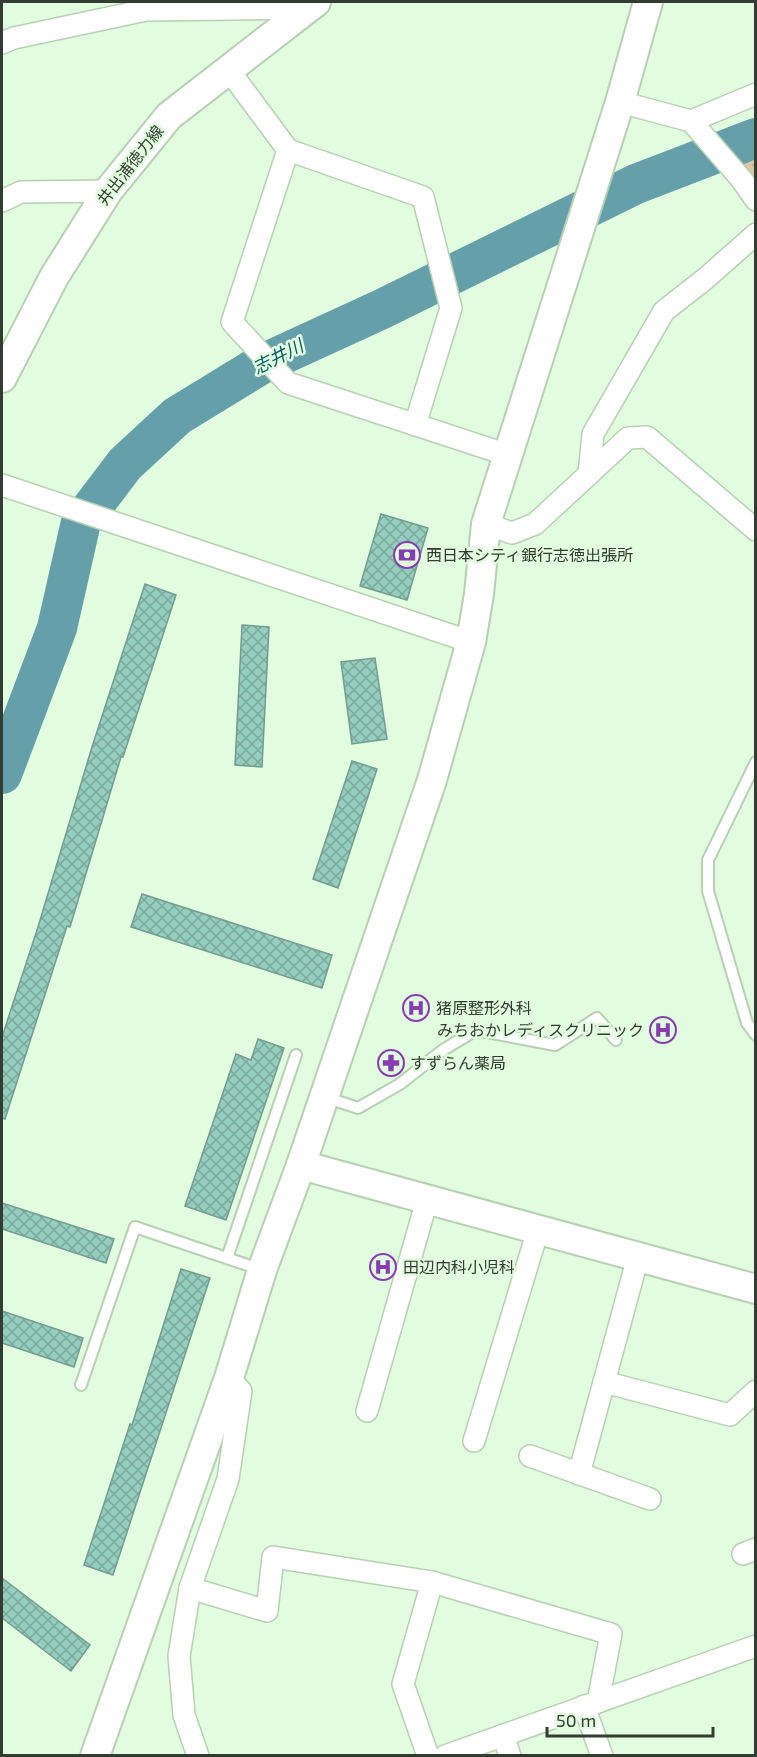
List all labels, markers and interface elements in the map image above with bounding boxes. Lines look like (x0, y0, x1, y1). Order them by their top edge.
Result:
street label: 井出浦徳力線 (93, 121, 167, 208)
water label: 志井川 (248, 333, 308, 378)
bank icon: 西日本シティ銀行志徳出張所 (392, 540, 422, 570)
place label: 西日本シティ銀行志徳出張所 (426, 545, 633, 564)
hospital icon: 猪原整形外科 (401, 993, 431, 1023)
place label: 猪原整形外科 (436, 998, 532, 1017)
hospital icon: みちおかレディスクリニック (648, 1015, 678, 1045)
place label: みちおかレディスクリニック (437, 1020, 644, 1039)
pharmacy icon: すずらん薬局 (376, 1048, 406, 1078)
place label: すずらん薬局 (410, 1053, 506, 1072)
hospital icon: 田辺内科小児科 (368, 1252, 398, 1282)
place label: 田辺内科小児科 (403, 1257, 515, 1276)
scale bar (547, 1700, 714, 1738)
text: 50 m (556, 1709, 596, 1731)

